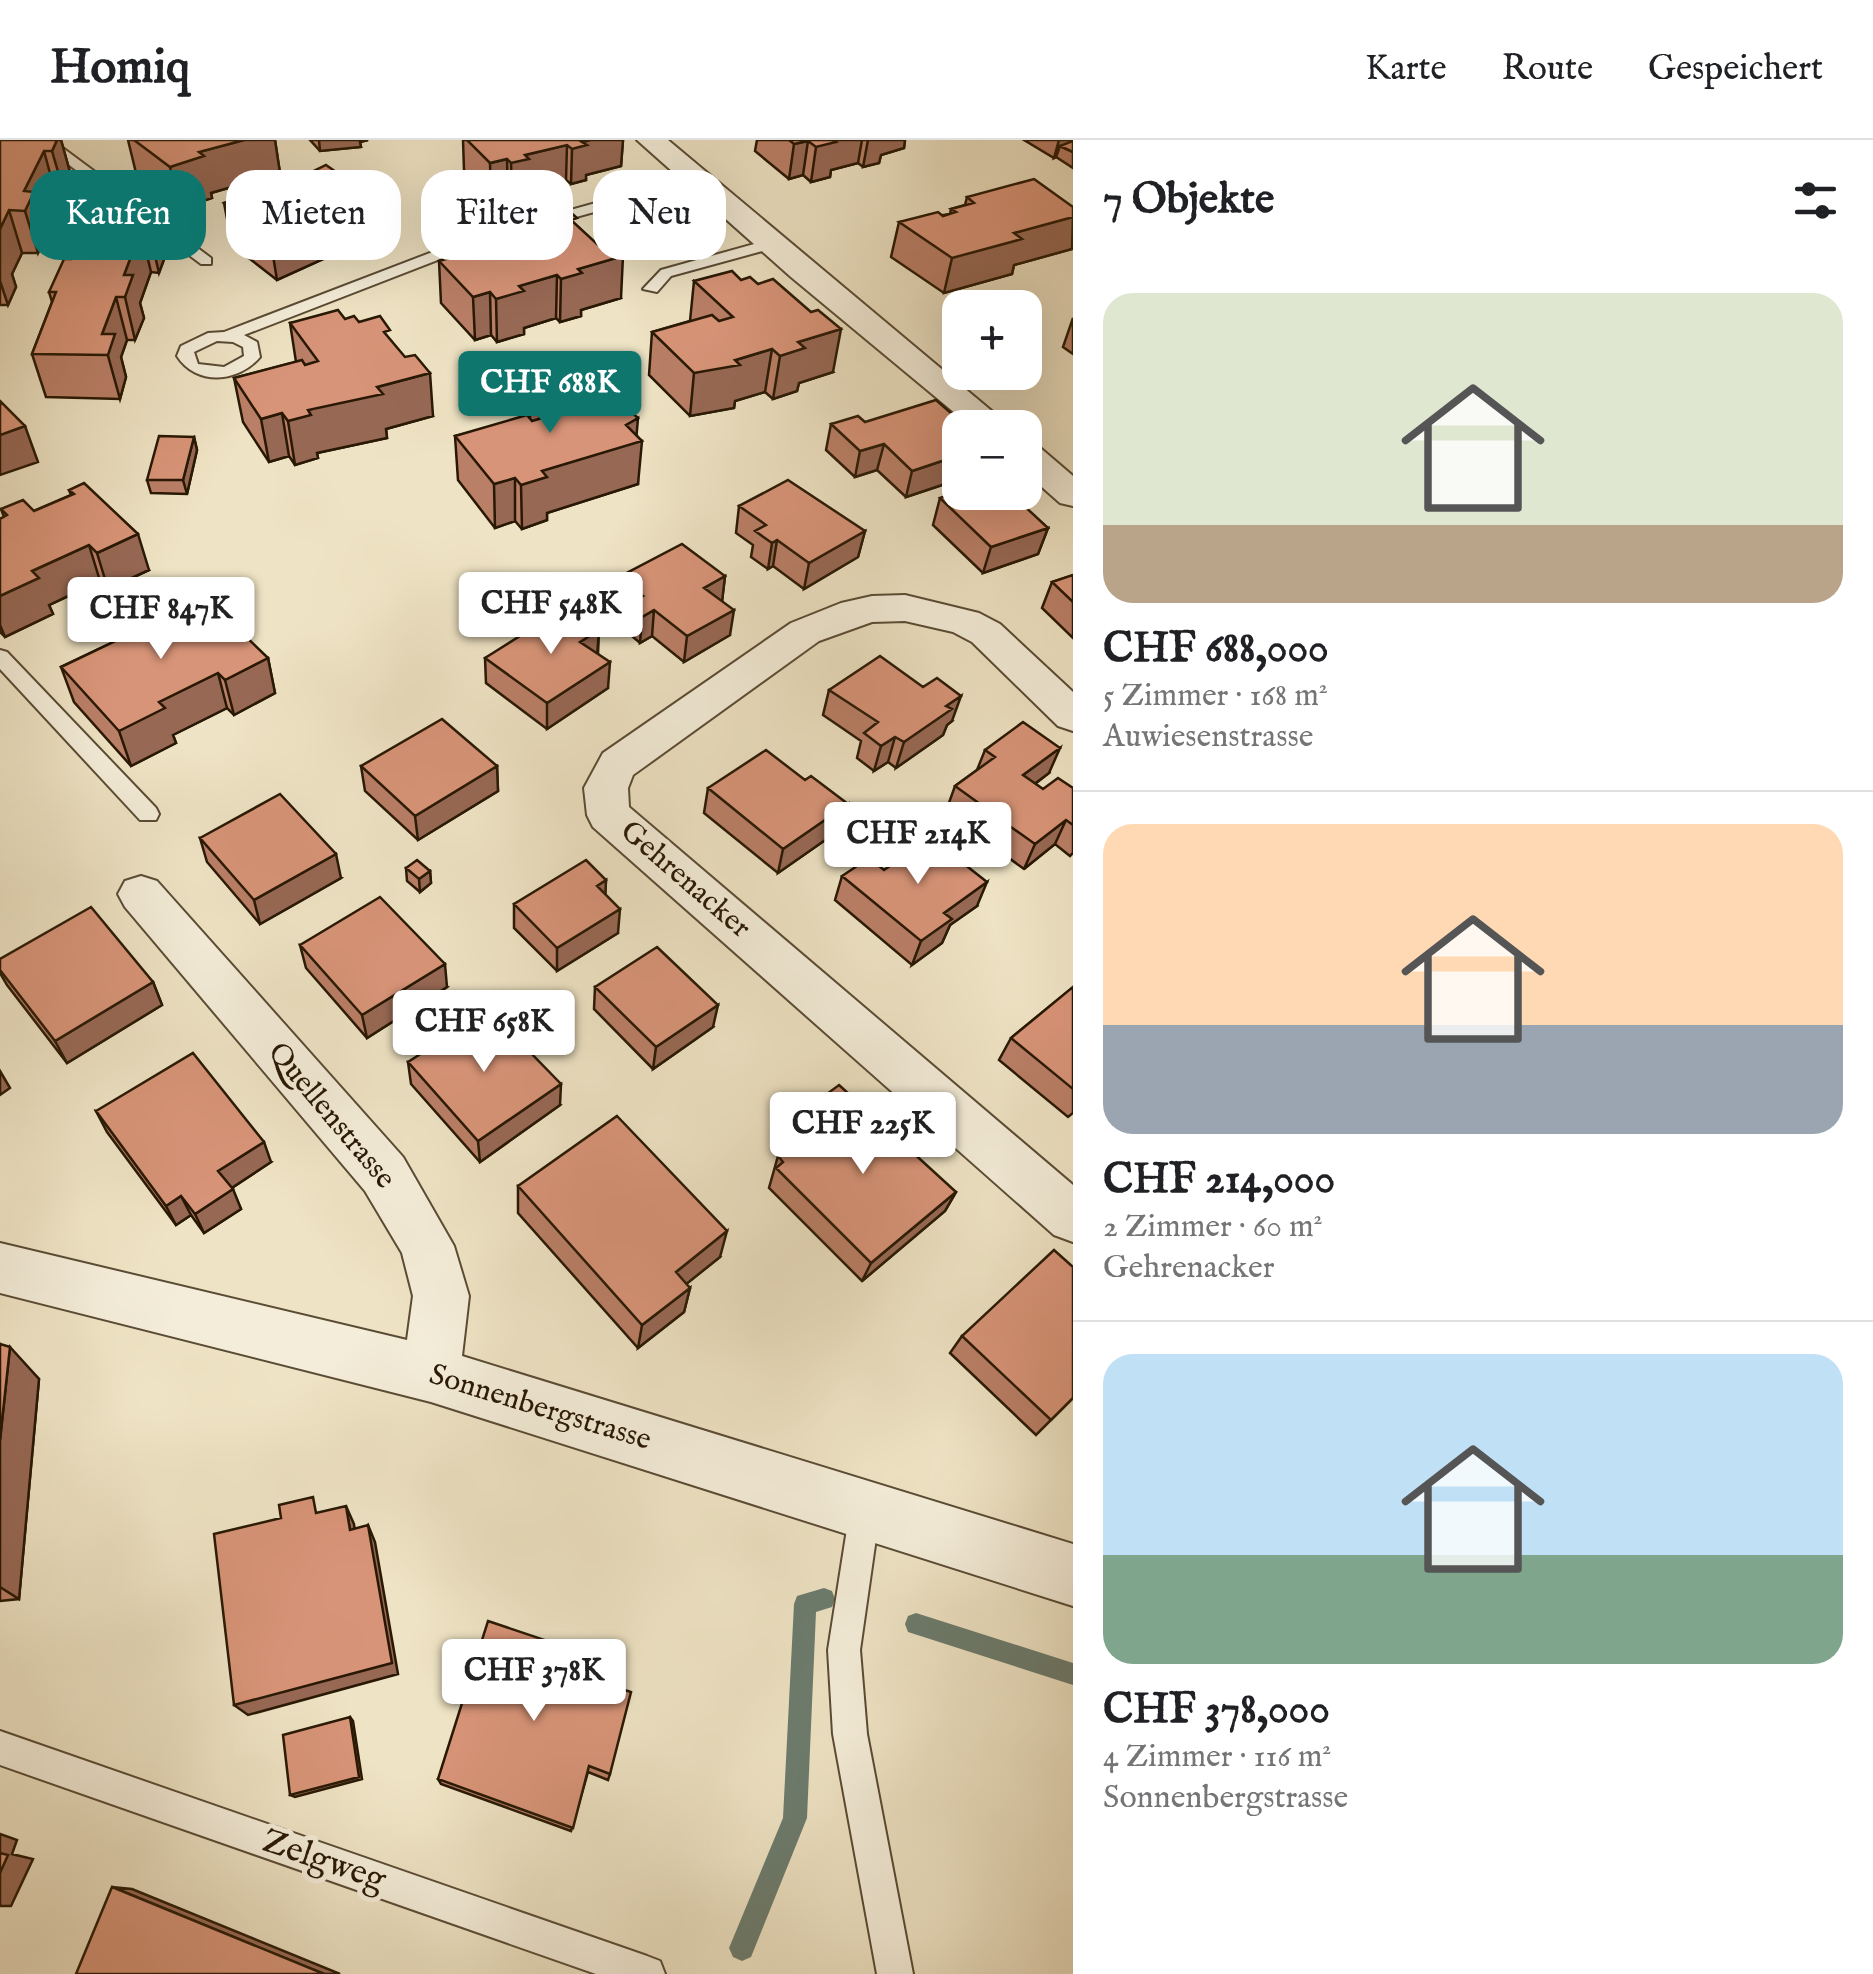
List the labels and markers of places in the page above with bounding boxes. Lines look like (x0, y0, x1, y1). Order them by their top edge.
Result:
pin: CHF 688K (447, 351, 653, 436)
pin: CHF 548K (448, 572, 654, 657)
pin: CHF 847K (58, 577, 264, 662)
pin: CHF 214K (815, 802, 1021, 887)
pin: CHF 658K (381, 990, 587, 1075)
pin: CHF 225K (760, 1092, 966, 1177)
pin: CHF 378K (431, 1639, 637, 1724)

